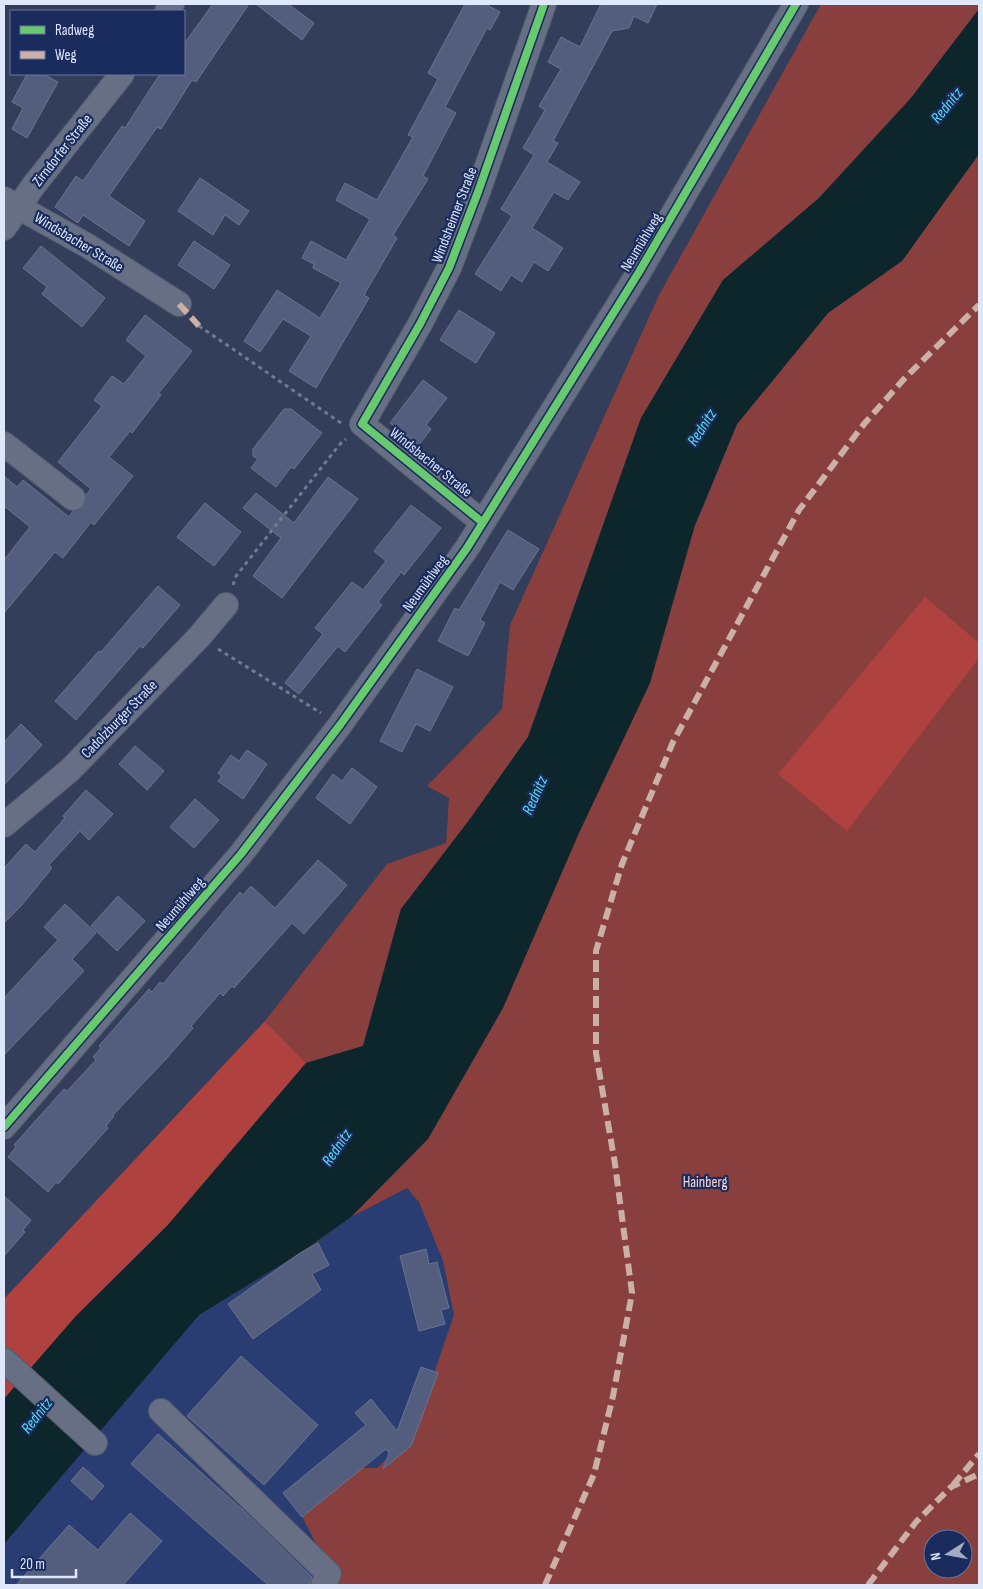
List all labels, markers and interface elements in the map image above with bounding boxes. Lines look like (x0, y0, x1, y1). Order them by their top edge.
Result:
legend (10, 10, 185, 75)
text: Radweg (55, 21, 94, 40)
text: Weg (55, 46, 77, 65)
water label: Rednitz (927, 83, 968, 127)
street label: Zirndorfer Straße (28, 110, 97, 190)
street label: Windsheimer Straße (427, 164, 482, 266)
street label: Windsbacher Straße (31, 208, 127, 277)
street label: Neumühlweg (616, 209, 666, 275)
water label: Rednitz (683, 405, 722, 450)
street label: Windsbacher Straße (385, 423, 476, 502)
street label: Neumühlweg (398, 551, 452, 615)
street label: Cadolzburger Straße (77, 676, 162, 763)
water label: Rednitz (519, 772, 553, 818)
street label: Neumühlweg (152, 873, 209, 935)
water label: Rednitz (318, 1125, 357, 1170)
park label: Hainberg (683, 1173, 727, 1192)
water label: Rednitz (17, 1393, 58, 1438)
north arrow (923, 1529, 973, 1579)
scale bar (12, 1546, 76, 1578)
text: N (927, 1551, 945, 1562)
text: 20 m (20, 1555, 45, 1574)

